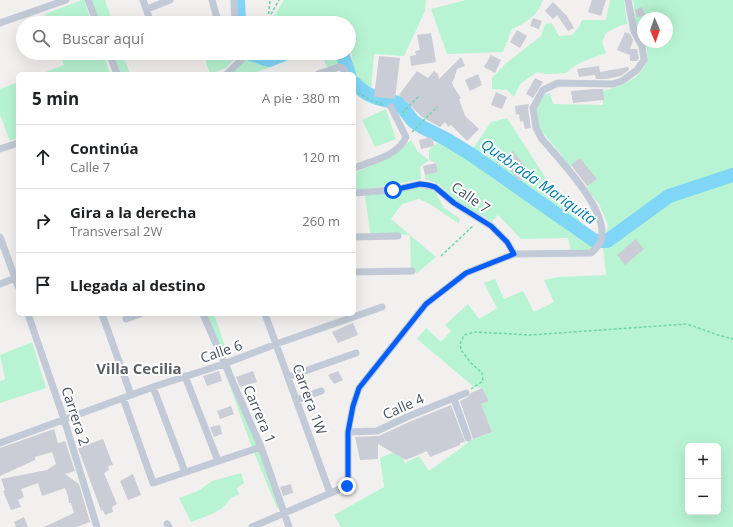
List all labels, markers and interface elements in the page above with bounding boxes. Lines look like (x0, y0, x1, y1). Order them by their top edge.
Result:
north arrow (637, 12, 673, 48)
search box (16, 16, 356, 60)
icon: search (30, 27, 52, 49)
text: Buscar aquí (62, 28, 144, 48)
text: 5 min (32, 87, 79, 110)
text: A pie · 380 m (262, 89, 340, 107)
water label: Quebrada Mariquita (477, 134, 601, 229)
text: Continúa (70, 138, 139, 158)
icon: ahead (32, 146, 54, 168)
text: 120 m (302, 148, 340, 166)
text: Calle 7 (70, 158, 110, 176)
street label: Calle 7 (448, 177, 494, 217)
route start (384, 181, 402, 199)
text: Gira a la derecha (70, 202, 196, 222)
icon: right (32, 210, 54, 232)
text: 260 m (302, 212, 340, 230)
text: Transversal 2W (70, 222, 163, 240)
icon: arrive (32, 274, 54, 296)
text: Llegada al destino (70, 275, 205, 295)
street label: Calle 6 (197, 335, 245, 367)
district label: Villa Cecilia (96, 358, 182, 378)
street label: Carrera 1W (288, 361, 332, 437)
street label: Carrera 1 (239, 382, 281, 446)
street label: Carrera 2 (58, 384, 94, 448)
street label: Calle 4 (379, 389, 427, 423)
map controls (685, 443, 721, 515)
button: + (685, 443, 721, 479)
route end (338, 477, 356, 495)
button: − (685, 479, 721, 515)

